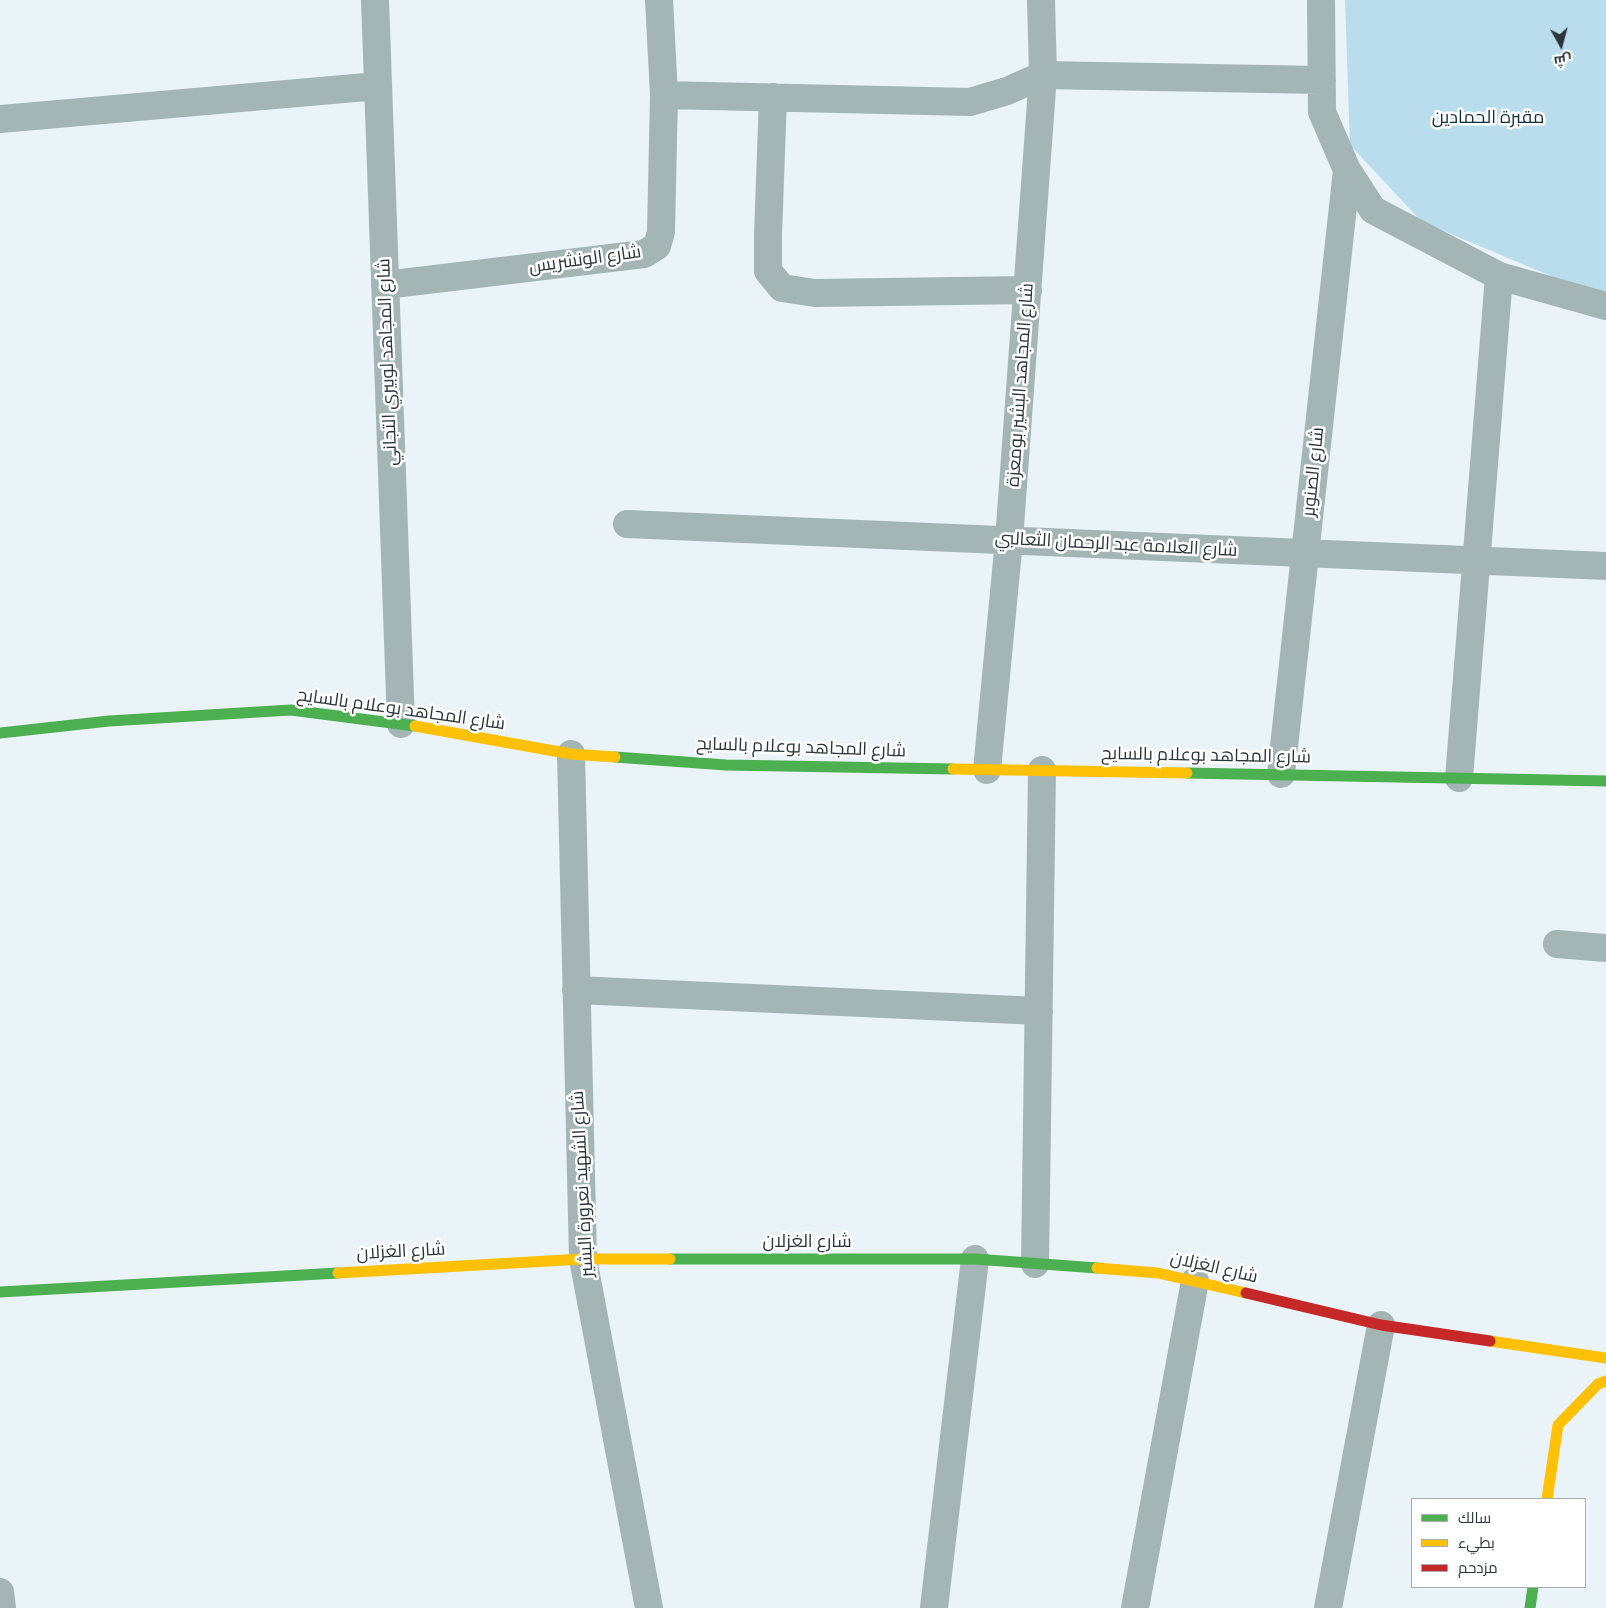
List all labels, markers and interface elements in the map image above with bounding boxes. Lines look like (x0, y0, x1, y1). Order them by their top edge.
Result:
north arrow (1536, 20, 1586, 70)
text: ش (1553, 51, 1573, 70)
park label: مقبرة الحمادين (1432, 107, 1544, 129)
street label: شارع الونشريس (528, 241, 642, 279)
street label: شارع المجاهد لوبيري التجاني (374, 258, 402, 466)
street label: شارع المجاهد البشير بومعزة (1003, 282, 1039, 488)
street label: شارع الصنوبر (1299, 426, 1329, 518)
street label: شارع العلامة عبد الرحمان الثعالبي (994, 528, 1238, 562)
street label: شارع المجاهد بوعلام بالسايح (296, 685, 506, 735)
street label: شارع المجاهد بوعلام بالسايح (696, 734, 906, 762)
street label: شارع المجاهد بوعلام بالسايح (1101, 743, 1311, 769)
street label: شارع الشهيد نعرورة البشير (567, 1090, 599, 1278)
street label: شارع الغزلان (762, 1231, 852, 1253)
street label: شارع الغزلان (356, 1239, 446, 1265)
street label: شارع الغزلان (1168, 1247, 1260, 1289)
legend (1411, 1498, 1586, 1588)
text: سالك (1458, 1509, 1491, 1527)
text: بطيء (1458, 1534, 1495, 1552)
text: مزدحم (1458, 1559, 1498, 1577)

